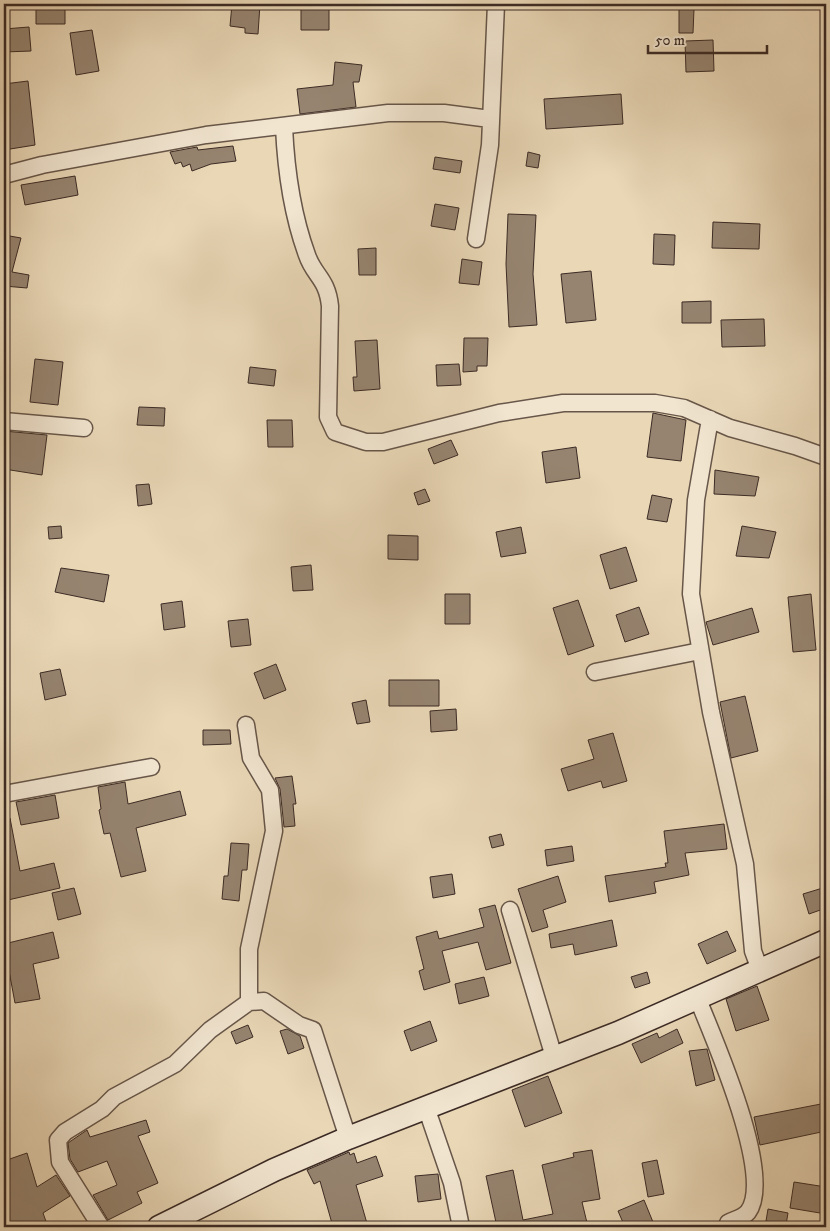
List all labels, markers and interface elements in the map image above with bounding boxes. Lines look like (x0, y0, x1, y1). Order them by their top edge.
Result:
scale bar (648, 22, 766, 54)
text: 50 m (655, 31, 685, 50)

